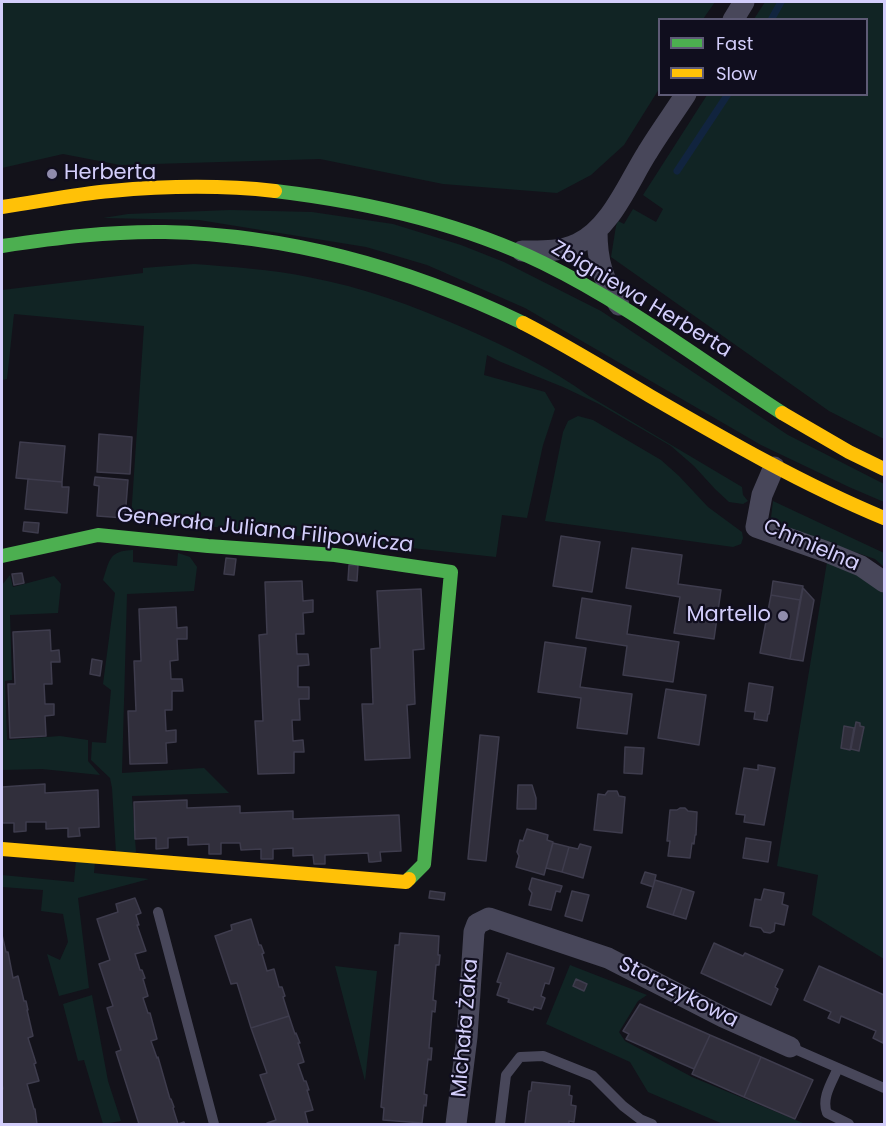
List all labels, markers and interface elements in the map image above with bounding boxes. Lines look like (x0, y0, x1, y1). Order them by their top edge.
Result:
legend (658, 18, 868, 96)
text: Fast (716, 31, 753, 56)
text: Slow (716, 61, 757, 86)
place label: Herberta (64, 161, 156, 187)
marker: Herberta (45, 167, 59, 181)
street label: Zbigniewa Herberta (546, 236, 736, 364)
street label: Generała Juliana Filipowicza (116, 503, 414, 559)
street label: Chmielna (759, 514, 863, 578)
place label: Martello (686, 603, 771, 629)
marker: Martello (776, 609, 790, 623)
street label: Storczykowa (614, 952, 742, 1034)
street label: Michała Żaka (447, 958, 485, 1098)

